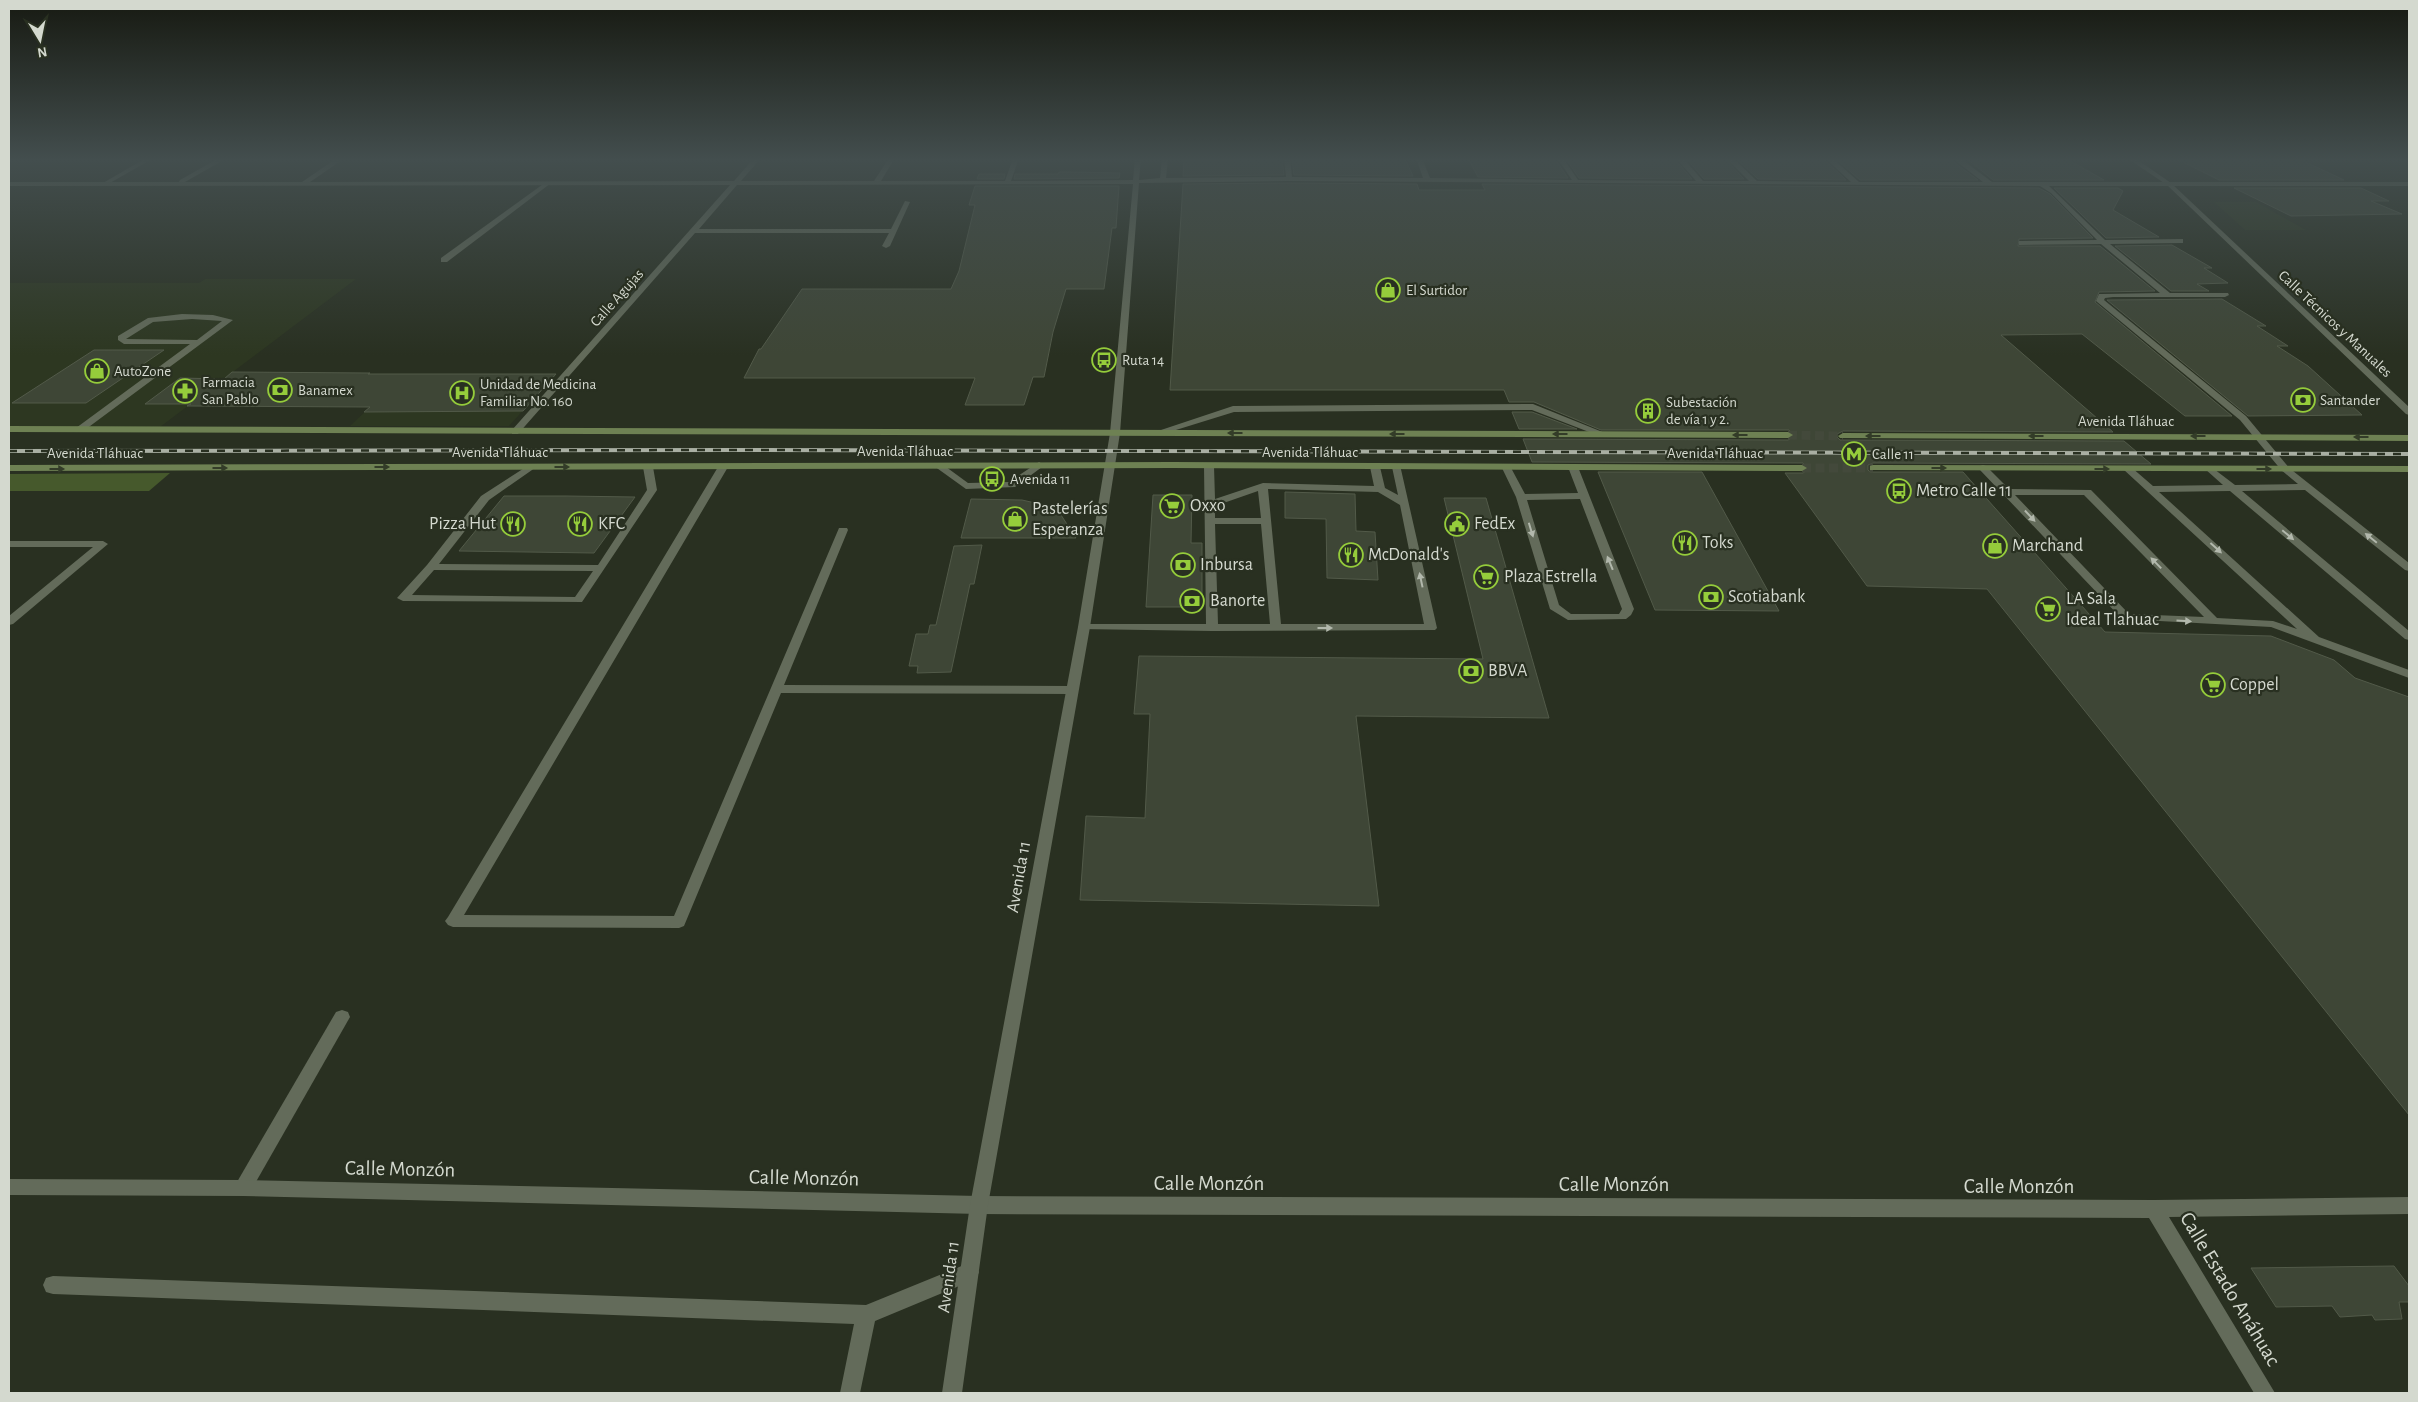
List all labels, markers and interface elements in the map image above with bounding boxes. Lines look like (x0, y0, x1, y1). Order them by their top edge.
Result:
north arrow (15, 15, 65, 65)
text: N (36, 44, 48, 60)
street label: Calle Agujas (587, 266, 647, 330)
street label: Calle Técnicos y Manuales (2275, 268, 2395, 380)
shop icon: El Surtidor (1375, 277, 1401, 303)
place label: El Surtidor (1406, 283, 1467, 298)
bus stop icon: Ruta 14 (1091, 347, 1117, 373)
place label: Ruta 14 (1122, 353, 1164, 368)
shop icon: AutoZone (84, 358, 110, 384)
place label: AutoZone (114, 364, 171, 379)
place label: Farmacia San Pablo (202, 375, 259, 407)
bank icon: Banamex (267, 377, 293, 403)
place label: Unidad de Medicina Familiar No. 160 (480, 377, 597, 409)
pharmacy icon: Farmacia San Pablo (172, 378, 198, 404)
hospital icon: Unidad de Medicina Familiar No. 160 (449, 380, 475, 406)
place label: Banamex (298, 383, 353, 398)
bank icon: Santander (2290, 387, 2316, 413)
place label: Santander (2320, 393, 2380, 408)
place label: Subestación de vía 1 y 2. (1666, 395, 1737, 427)
building icon: Subestación de vía 1 y 2. (1635, 398, 1661, 424)
street label: Avenida Tláhuac (2078, 414, 2174, 429)
one-way arrow (1226, 429, 1242, 437)
one-way arrow (1389, 430, 1405, 438)
one-way arrow (1551, 430, 1567, 438)
one-way arrow (1731, 431, 1747, 439)
one-way arrow (1865, 432, 1881, 440)
one-way arrow (2027, 432, 2043, 440)
one-way arrow (2190, 432, 2206, 440)
one-way arrow (2352, 433, 2368, 441)
metro station icon: Calle 11 (1841, 441, 1867, 467)
street label: Avenida Tláhuac (857, 444, 953, 459)
street label: Avenida Tláhuac (452, 445, 548, 460)
street label: Avenida Tláhuac (1262, 445, 1358, 460)
street label: Avenida Tláhuac (47, 446, 143, 461)
street label: Avenida Tláhuac (1667, 446, 1763, 461)
place label: Calle 11 (1872, 447, 1914, 462)
one-way arrow (375, 463, 391, 471)
one-way arrow (555, 463, 571, 471)
one-way arrow (212, 464, 228, 472)
one-way arrow (1931, 464, 1947, 472)
one-way arrow (50, 465, 66, 473)
one-way arrow (2094, 465, 2110, 473)
one-way arrow (2256, 465, 2272, 473)
bus stop icon: Avenida 11 (979, 466, 1005, 492)
place label: Avenida 11 (1010, 472, 1070, 487)
bus stop icon: Metro Calle 11 (1886, 478, 1912, 504)
place label: Metro Calle 11 (1916, 482, 2012, 500)
supermarket icon: Oxxo (1159, 493, 1185, 519)
place label: Oxxo (1190, 497, 1226, 515)
place label: Pastelerías Esperanza (1032, 500, 1108, 539)
shop icon: Pastelerías Esperanza (1002, 506, 1028, 532)
one-way arrow (2024, 509, 2036, 521)
restaurant icon: Pizza Hut (500, 511, 526, 537)
restaurant icon: KFC (567, 511, 593, 537)
public building icon: FedEx (1444, 511, 1470, 537)
place label: Pizza Hut (429, 515, 496, 533)
place label: KFC (598, 515, 625, 533)
place label: FedEx (1474, 515, 1515, 533)
one-way arrow (1527, 522, 1535, 537)
one-way arrow (2281, 529, 2294, 540)
restaurant icon: Toks (1672, 530, 1698, 556)
one-way arrow (2365, 532, 2378, 543)
shop icon: Marchand (1982, 533, 2008, 559)
place label: Toks (1702, 534, 1733, 552)
place label: Marchand (2012, 537, 2083, 555)
restaurant icon: McDonald's (1338, 542, 1364, 568)
one-way arrow (2210, 543, 2223, 554)
place label: McDonald's (1368, 546, 1450, 564)
bank icon: Inbursa (1170, 552, 1196, 578)
one-way arrow (1606, 555, 1614, 570)
place label: Inbursa (1200, 556, 1253, 574)
one-way arrow (2150, 557, 2162, 569)
supermarket icon: Plaza Estrella (1473, 564, 1499, 590)
place label: Plaza Estrella (1504, 568, 1597, 586)
one-way arrow (1417, 572, 1425, 588)
bank icon: Scotiabank (1698, 584, 1724, 610)
bank icon: Banorte (1179, 588, 1205, 614)
place label: Scotiabank (1728, 588, 1806, 606)
place label: LA Sala Ideal Tlahuac (2066, 590, 2159, 629)
place label: Banorte (1210, 592, 1265, 610)
supermarket icon: LA Sala Ideal Tlahuac (2035, 596, 2061, 622)
one-way arrow (2176, 617, 2192, 625)
one-way arrow (1317, 624, 1333, 632)
bank icon: BBVA (1458, 658, 1484, 684)
place label: BBVA (1488, 662, 1528, 680)
supermarket icon: Coppel (2200, 672, 2226, 698)
place label: Coppel (2230, 676, 2279, 694)
street label: Avenida 11 (1004, 840, 1034, 914)
street label: Calle Monzón (345, 1158, 455, 1180)
street label: Calle Monzón (749, 1167, 859, 1189)
street label: Calle Monzón (1154, 1173, 1264, 1194)
street label: Calle Monzón (1559, 1174, 1669, 1195)
street label: Calle Monzón (1964, 1176, 2074, 1197)
street label: Calle Estado Anáhuac (2176, 1209, 2284, 1369)
street label: Avenida 11 (935, 1240, 963, 1314)

